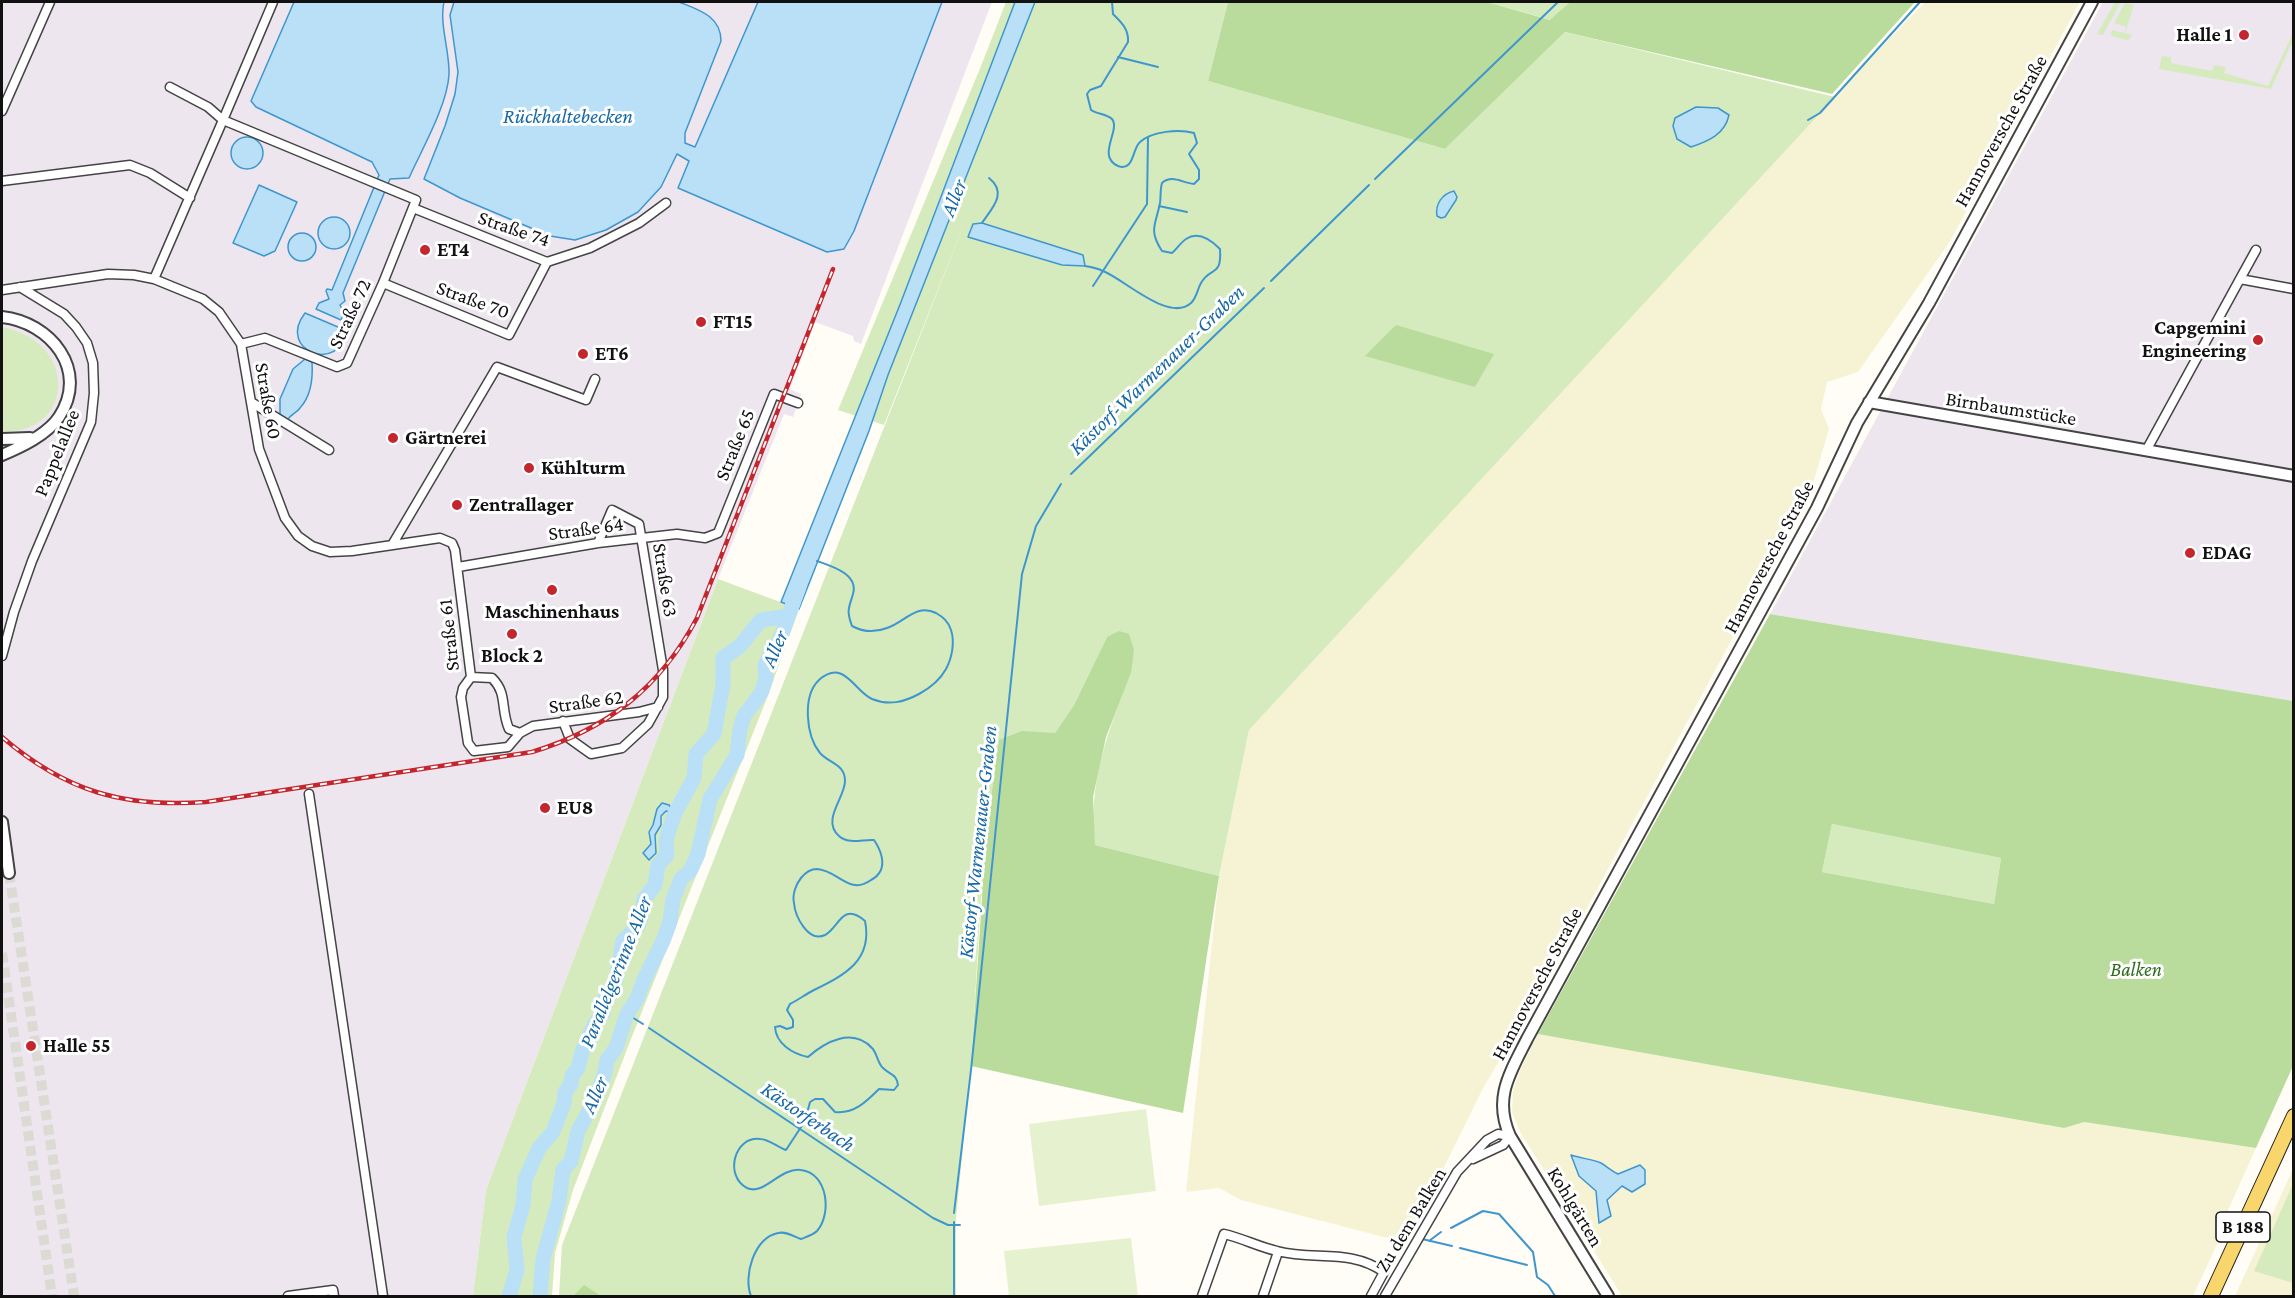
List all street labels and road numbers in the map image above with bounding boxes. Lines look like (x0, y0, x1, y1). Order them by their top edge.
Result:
street label: Hannoversche Straße (1949, 51, 2053, 211)
street label: Straße 74 (475, 206, 553, 252)
street label: Straße 72 (323, 275, 377, 353)
street label: Straße 70 (433, 276, 513, 324)
street label: Straße 60 (249, 361, 287, 441)
street label: Birnbaumstücke (1944, 387, 2078, 431)
street label: Pappelallee (29, 406, 85, 500)
street label: Straße 65 (710, 406, 760, 484)
street label: Hannoversche Straße (1719, 476, 1819, 638)
street label: Straße 64 (547, 512, 625, 546)
street label: Straße 63 (647, 541, 683, 619)
street label: Straße 61 (433, 598, 465, 672)
street label: Straße 62 (547, 685, 625, 719)
street label: Hannoversche Straße (1487, 903, 1587, 1065)
street label: Zu dem Balken (1370, 1163, 1452, 1277)
street label: Kohlgärten (1542, 1163, 1608, 1251)
road number: B 188 (2216, 1212, 2270, 1242)

